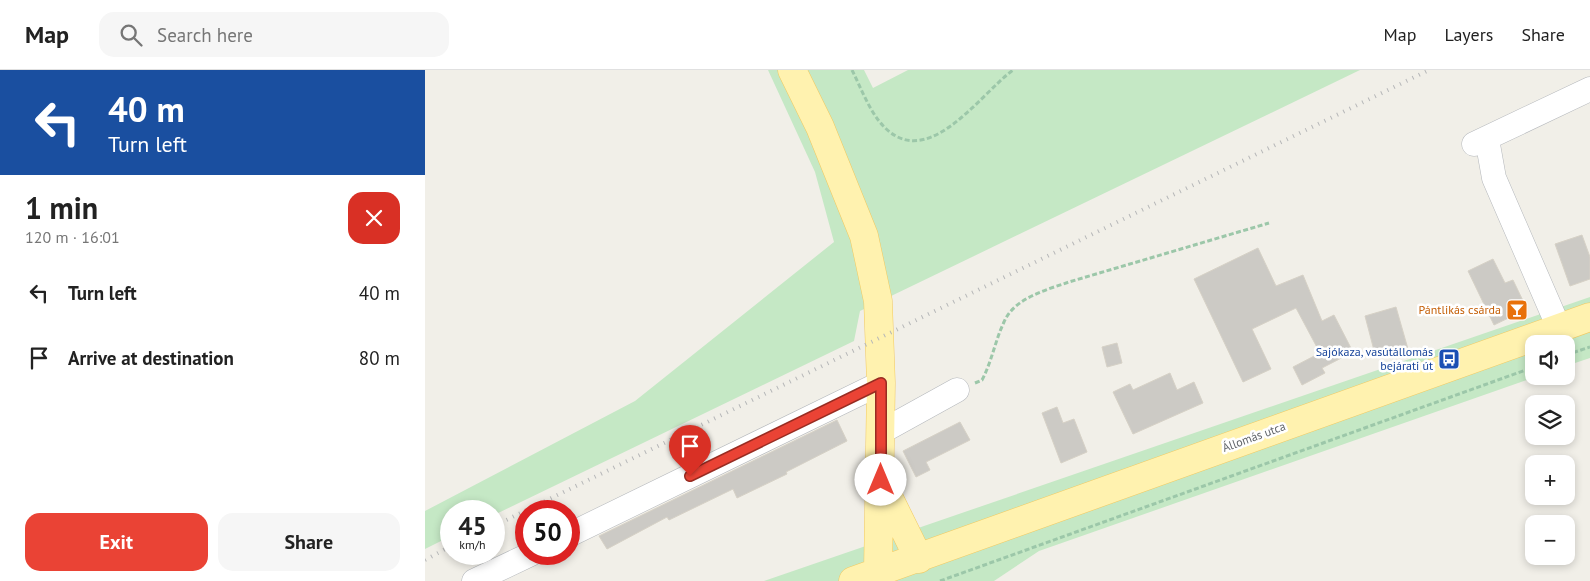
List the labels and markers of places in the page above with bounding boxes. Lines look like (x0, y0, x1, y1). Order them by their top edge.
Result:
bar icon: Pántlikás csárda (1505, 298, 1529, 322)
place label: Pántlikás csárda (1419, 302, 1501, 317)
place label: Sajókaza, vasútállomás bejárati út (1316, 344, 1433, 373)
bus stop icon: Sajókaza, vasútállomás bejárati út (1437, 347, 1461, 371)
pin (669, 425, 711, 476)

